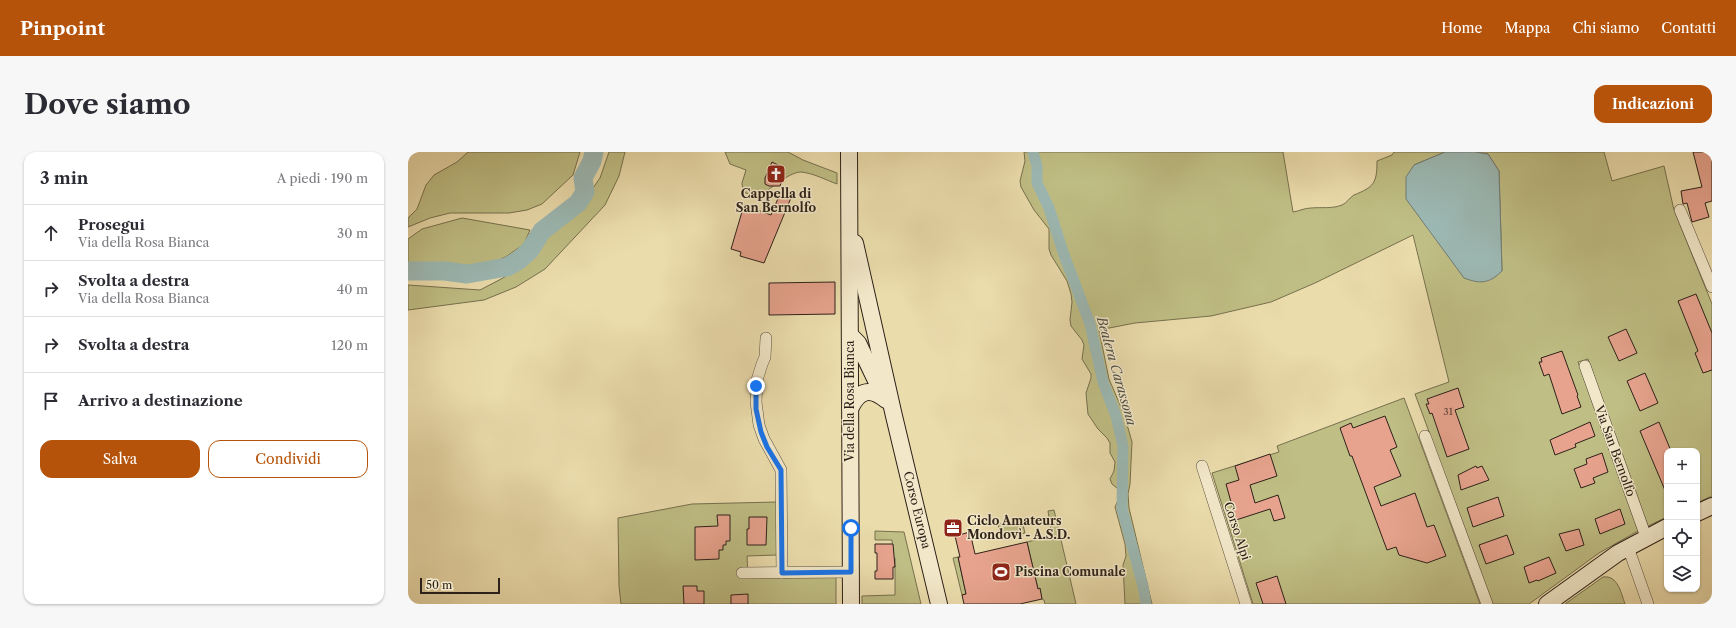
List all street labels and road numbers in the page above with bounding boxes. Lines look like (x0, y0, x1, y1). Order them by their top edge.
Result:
street label: Via della Rosa Bianca (842, 340, 857, 463)
street label: Via San Bernolfo (1592, 402, 1639, 498)
street label: Corso Europa (901, 470, 934, 551)
street label: Corso Alpi (1221, 500, 1254, 562)

